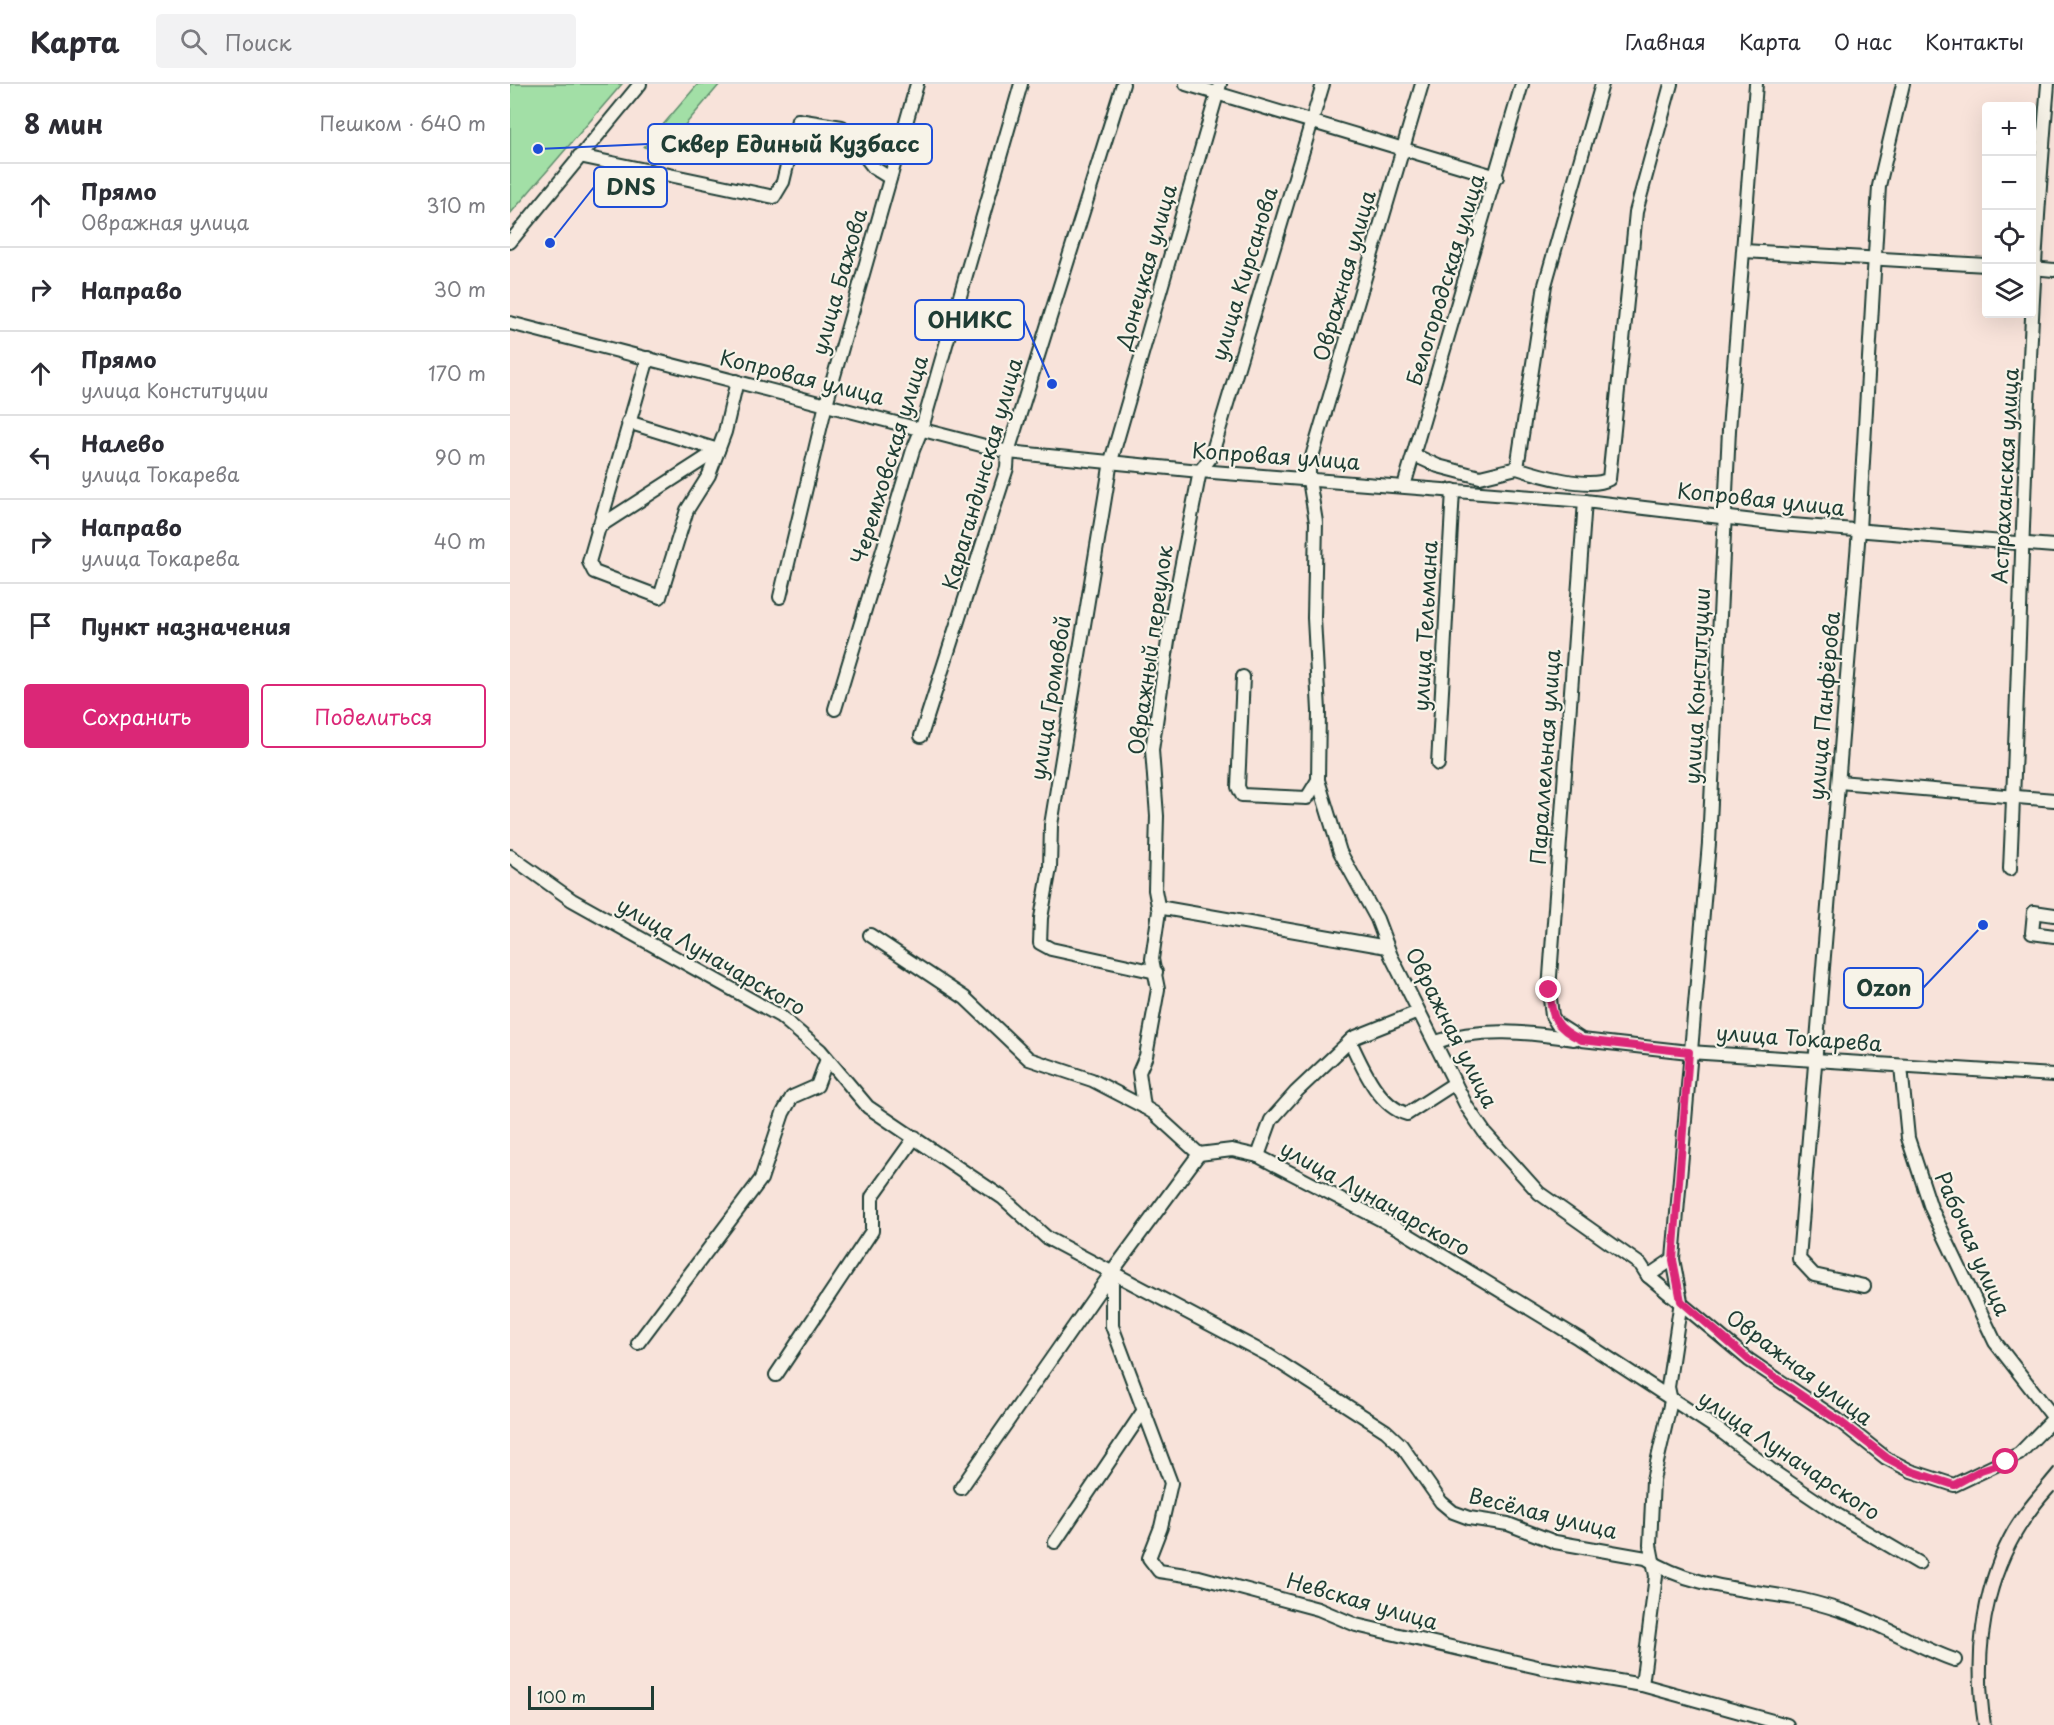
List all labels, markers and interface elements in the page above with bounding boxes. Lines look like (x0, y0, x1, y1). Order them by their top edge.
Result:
search box (156, 14, 576, 68)
text: Карта (30, 20, 120, 63)
icon: search (177, 25, 210, 58)
text: Поиск (225, 25, 292, 58)
text: Главная (1625, 25, 1706, 57)
text: Карта (1739, 25, 1801, 57)
text: О нас (1834, 25, 1892, 57)
text: Контакты (1925, 25, 2024, 57)
map controls (1982, 102, 2036, 318)
button: + (1982, 102, 2036, 156)
text: 8 мин (24, 104, 103, 143)
text: Пешком · 640 m (320, 108, 486, 138)
callout: Сквер Единый Кузбасс (648, 124, 932, 164)
text: Сквер Единый Кузбасс (660, 126, 920, 159)
button: − (1982, 156, 2036, 210)
callout: DNS (594, 167, 667, 207)
text: DNS (606, 169, 656, 202)
street label: Белогородская улица (1397, 169, 1492, 389)
text: Прямо (81, 174, 156, 207)
street label: Донецкая улица (1106, 179, 1184, 354)
street label: улица Кирсанова (1201, 183, 1285, 364)
street label: Овражная улица (1303, 185, 1383, 365)
icon: ahead (24, 189, 57, 222)
text: 310 m (426, 190, 486, 220)
street label: улица Бажова (802, 204, 874, 358)
text: Овражная улица (81, 207, 249, 237)
button: locate (1982, 210, 2036, 264)
button: layers (1982, 264, 2036, 318)
icon: right (24, 273, 57, 306)
text: Направо (81, 273, 182, 306)
text: 30 m (433, 274, 486, 304)
callout: ОНИКС (915, 300, 1024, 340)
text: ОНИКС (927, 302, 1013, 335)
street label: Копровая улица (717, 340, 889, 412)
text: Прямо (81, 342, 156, 375)
street label: Черемховская улица (841, 350, 935, 568)
street label: Карагандинская улица (933, 353, 1030, 593)
icon: ahead (24, 357, 57, 390)
text: 170 m (428, 358, 486, 388)
street label: Астраханская улица (1982, 366, 2026, 585)
text: улица Конституции (81, 375, 269, 405)
text: Налево (81, 426, 164, 459)
street label: Копровая улица (1191, 433, 1362, 477)
icon: left (24, 441, 57, 474)
text: 90 m (435, 442, 486, 472)
text: улица Токарева (81, 459, 239, 489)
street label: Копровая улица (1676, 473, 1847, 523)
text: Направо (81, 510, 182, 543)
icon: right (24, 525, 57, 558)
text: 40 m (434, 526, 486, 556)
street label: улица Тельмана (1404, 539, 1444, 712)
street label: Овражный переулок (1118, 542, 1180, 757)
text: улица Токарева (81, 543, 239, 573)
street label: улица Конституции (1675, 587, 1717, 785)
icon: arrive (24, 609, 57, 642)
text: Пункт назначения (81, 609, 291, 642)
street label: улица Панфёрова (1799, 610, 1847, 802)
street label: улица Громовой (1020, 613, 1078, 782)
street label: Параллельная улица (1521, 647, 1568, 866)
button: Сохранить (24, 684, 249, 748)
button: Поделиться (261, 684, 486, 748)
street label: улица Луначарского (612, 888, 812, 1023)
street label: Овражная улица (1398, 941, 1507, 1114)
callout: Ozon (1844, 968, 1923, 1008)
text: Ozon (1856, 970, 1912, 1003)
route end (1535, 976, 1561, 1002)
street label: улица Токарева (1715, 1015, 1883, 1059)
street label: улица Луначарского (1275, 1131, 1477, 1263)
street label: Рабочая улица (1928, 1166, 2020, 1321)
street label: Овражная улица (1720, 1300, 1881, 1433)
street label: улица Луначарского (1693, 1381, 1888, 1527)
route start (1992, 1448, 2018, 1474)
street label: Весёлая улица (1466, 1478, 1622, 1546)
street label: Невская улица (1283, 1563, 1443, 1637)
scale bar (528, 1683, 654, 1710)
text: 100 m (537, 1684, 586, 1708)

